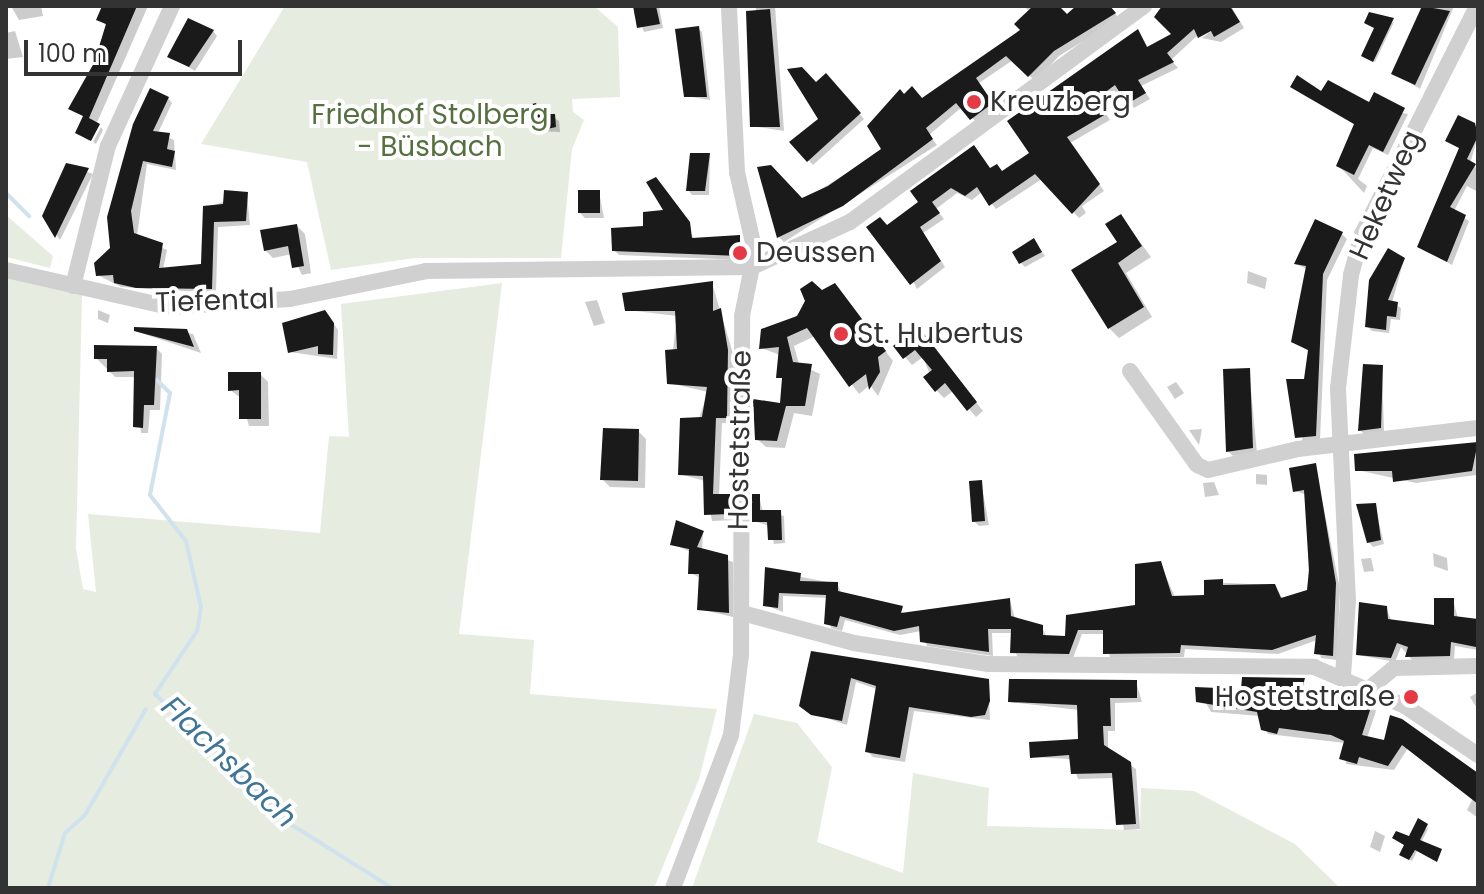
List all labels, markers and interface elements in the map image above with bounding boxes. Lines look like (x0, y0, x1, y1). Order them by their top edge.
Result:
scale bar (28, 24, 246, 74)
text: 100 m (38, 37, 107, 70)
place label: Kreuzberg (990, 85, 1131, 119)
marker: Kreuzberg (965, 93, 983, 111)
park label: Friedhof Stolberg - Büsbach (311, 98, 549, 164)
street label: Heketweg (1343, 125, 1429, 265)
place label: Deussen (756, 236, 876, 270)
marker: Deussen (731, 244, 749, 262)
street label: Tiefental (155, 282, 275, 320)
place label: St. Hubertus (857, 317, 1024, 351)
marker: St. Hubertus (832, 325, 850, 343)
street label: Hostetstraße (722, 350, 758, 530)
place label: Hostetstraße (1215, 680, 1395, 714)
marker: Hostetstraße (1402, 688, 1420, 706)
water label: Flachsbach (154, 689, 304, 835)

